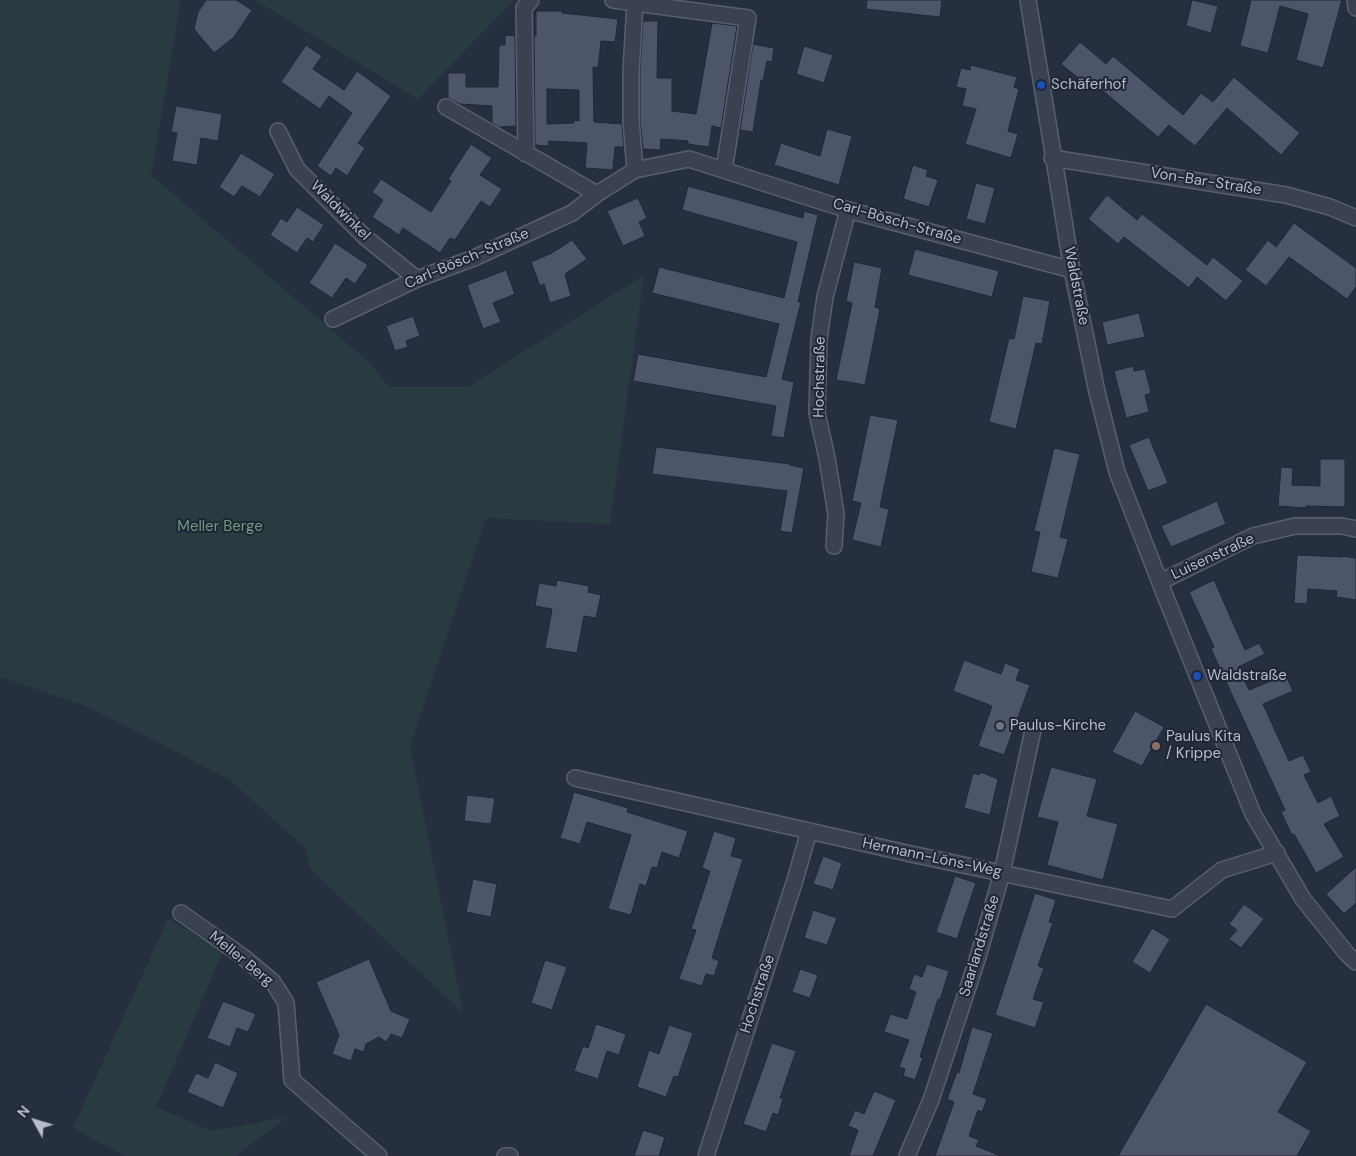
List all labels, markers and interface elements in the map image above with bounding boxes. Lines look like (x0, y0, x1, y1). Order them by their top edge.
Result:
place label: Schäferhof (1051, 76, 1127, 94)
marker: Schäferhof (1035, 79, 1047, 91)
street label: Von-Bar-Straße (1149, 164, 1263, 200)
street label: Waldwinkel (306, 177, 374, 245)
street label: Carl-Bösch-Straße (830, 195, 964, 249)
street label: Carl-Bösch-Straße (402, 225, 532, 293)
street label: Waldstraße (1060, 245, 1092, 327)
street label: Hochstraße (810, 336, 830, 418)
park label: Meller Berge (177, 518, 263, 536)
street label: Luisenstraße (1169, 530, 1257, 584)
place label: Waldstraße (1207, 667, 1287, 685)
marker: Waldstraße (1191, 670, 1203, 682)
place label: Paulus-Kirche (1010, 717, 1106, 735)
marker: Paulus-Kirche (994, 720, 1006, 732)
place label: Paulus Kita / Krippe (1166, 728, 1241, 763)
marker: Paulus Kita / Krippe (1150, 740, 1162, 752)
street label: Hermann-Löns-Weg (861, 834, 1003, 882)
street label: Saarlandstraße (956, 893, 1004, 999)
street label: Meller Berg (205, 928, 277, 990)
street label: Hochstraße (737, 953, 779, 1035)
north arrow (10, 1096, 60, 1146)
text: N (13, 1102, 34, 1121)

